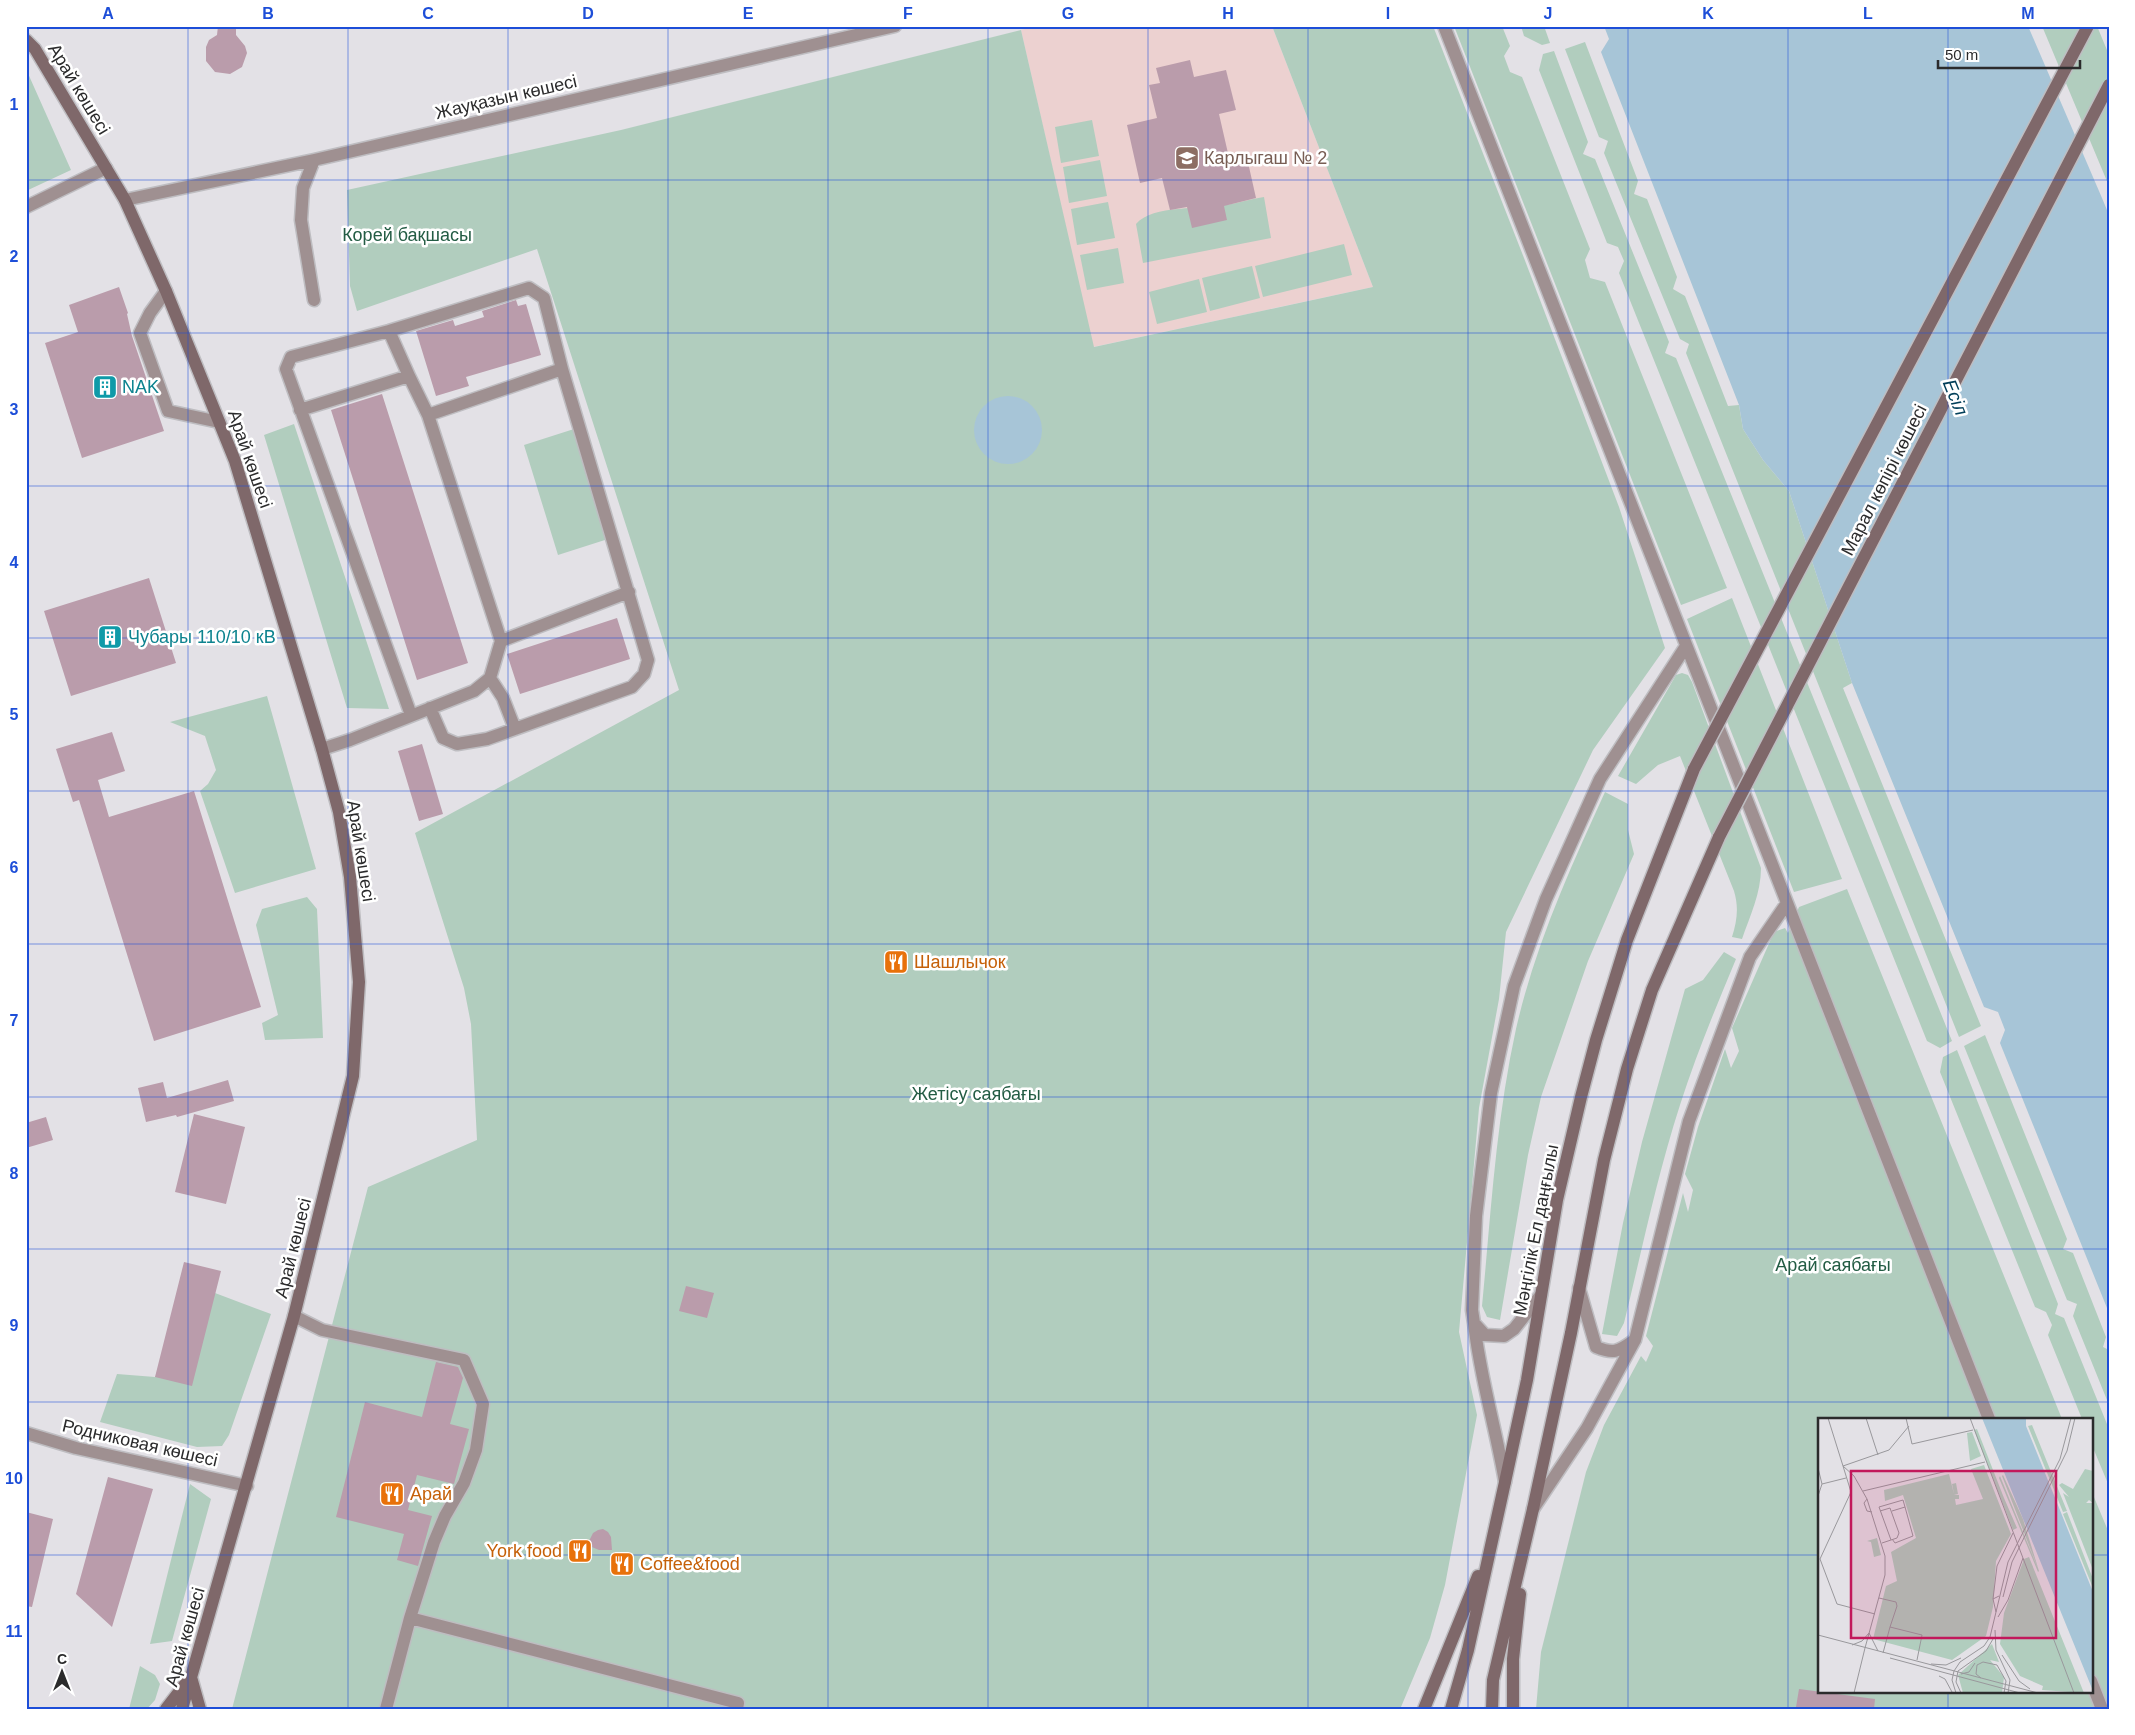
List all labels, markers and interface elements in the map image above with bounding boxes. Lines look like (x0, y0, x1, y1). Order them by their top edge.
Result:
text: A (102, 5, 114, 22)
text: B (262, 5, 274, 22)
text: C (422, 5, 434, 22)
text: D (582, 5, 594, 22)
text: E (743, 5, 754, 22)
text: F (903, 5, 913, 22)
text: G (1062, 5, 1074, 22)
text: H (1222, 5, 1234, 22)
text: I (1386, 5, 1390, 22)
text: J (1544, 5, 1552, 22)
text: K (1702, 5, 1714, 22)
text: L (1863, 5, 1873, 22)
text: M (2021, 5, 2035, 22)
scale bar (1938, 38, 2080, 70)
street label: Арай көшесі (44, 40, 114, 138)
text: 50 m (1945, 46, 1978, 63)
street label: Жауқазын көшесі (433, 71, 579, 123)
text: 1 (10, 96, 19, 113)
school or university icon: Карлыгаш № 2 (1174, 145, 1200, 171)
place label: Карлыгаш № 2 (1204, 148, 1327, 168)
park label: Корей бақшасы (342, 225, 472, 245)
text: 2 (10, 248, 19, 265)
building icon: NAK (92, 374, 118, 400)
water label: Есіл (1939, 376, 1972, 419)
place label: NAK (122, 377, 159, 397)
text: 3 (10, 401, 19, 418)
street label: Марал көпірі көшесі (1837, 401, 1931, 559)
street label: Арай көшесі (224, 407, 276, 511)
text: 4 (10, 554, 19, 571)
building icon: Чубары 110/10 кВ (97, 624, 123, 650)
place label: Чубары 110/10 кВ (128, 627, 276, 647)
text: 5 (10, 706, 19, 723)
street label: Арай көшесі (343, 799, 379, 903)
text: 6 (10, 859, 19, 876)
restaurant icon: Шашлычок (883, 949, 909, 975)
place label: Шашлычок (914, 952, 1006, 972)
text: 7 (10, 1012, 19, 1029)
park label: Жетісу саябағы (911, 1084, 1041, 1104)
street label: Мәңгілік Ел даңғылы (1510, 1143, 1562, 1317)
text: 8 (10, 1165, 19, 1182)
street label: Арай көшесі (271, 1196, 315, 1300)
park label: Арай саябағы (1775, 1255, 1891, 1275)
text: 9 (10, 1317, 19, 1334)
street label: Родниковая көшесі (60, 1415, 220, 1471)
inset map (1818, 1418, 2092, 1692)
text: 10 (5, 1470, 23, 1487)
restaurant icon: Арай (379, 1481, 405, 1507)
place label: Арай (410, 1484, 452, 1504)
restaurant icon: York food (567, 1538, 593, 1564)
place label: York food (487, 1541, 562, 1561)
restaurant icon: Coffee&food (609, 1551, 635, 1577)
place label: Coffee&food (640, 1554, 740, 1574)
street label: Арай көшесі (161, 1585, 209, 1689)
text: 11 (6, 1623, 23, 1640)
north arrow (38, 1648, 88, 1698)
text: С (57, 1651, 67, 1667)

